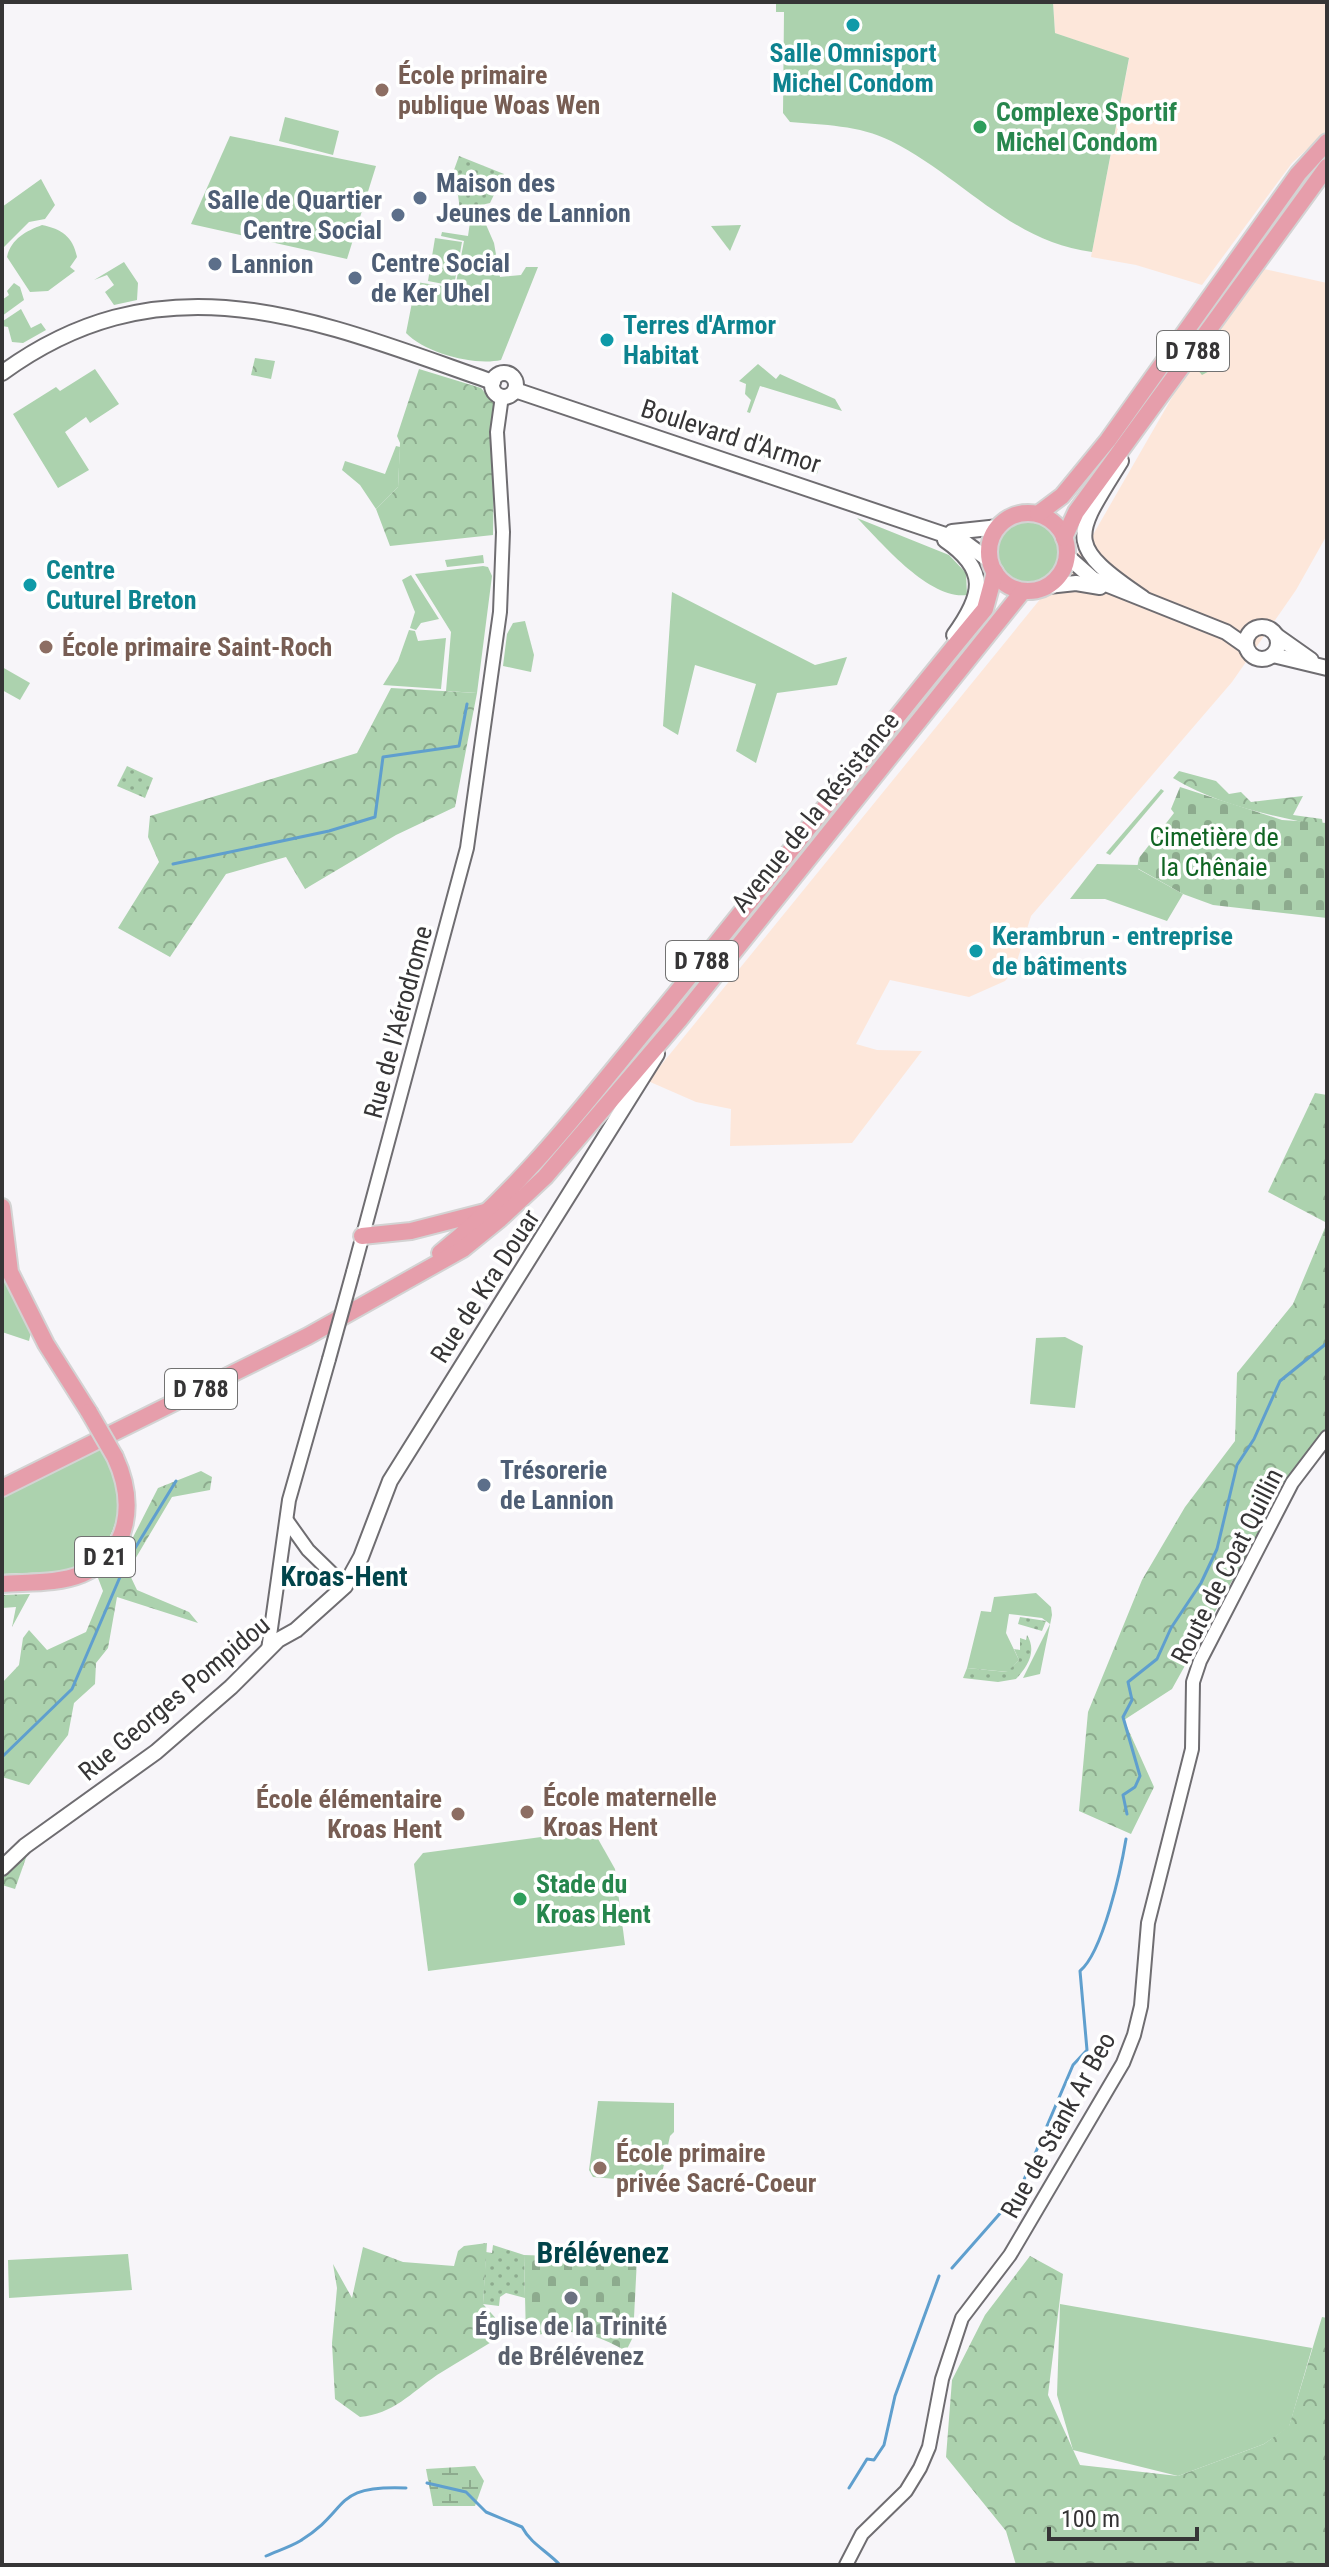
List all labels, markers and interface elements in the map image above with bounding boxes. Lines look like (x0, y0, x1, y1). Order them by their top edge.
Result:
marker: Salle Omnisport Michel Condom (844, 16, 862, 34)
place label: Salle Omnisport Michel Condom (770, 38, 937, 98)
place label: École primaire publique Woas Wen (398, 60, 600, 120)
marker: École primaire publique Woas Wen (373, 81, 391, 99)
place label: Complexe Sportif Michel Condom (996, 97, 1177, 157)
marker: Complexe Sportif Michel Condom (971, 118, 989, 136)
place label: Maison des Jeunes de Lannion (436, 168, 631, 228)
place label: Salle de Quartier Centre Social (207, 185, 382, 245)
marker: Maison des Jeunes de Lannion (411, 189, 429, 207)
marker: Salle de Quartier Centre Social (389, 206, 407, 224)
place label: Centre Social de Ker Uhel (371, 248, 510, 308)
place label: Lannion (231, 249, 314, 279)
marker: Lannion (206, 255, 224, 273)
marker: Centre Social de Ker Uhel (346, 269, 364, 287)
place label: Terres d'Armor Habitat (623, 310, 777, 370)
marker: Terres d'Armor Habitat (598, 331, 616, 349)
road number: D 788 (1157, 331, 1229, 371)
street label: Boulevard d'Armor (637, 393, 825, 479)
place label: Centre Cuturel Breton (46, 555, 196, 615)
marker: Centre Cuturel Breton (21, 576, 39, 594)
place label: École primaire Saint-Roch (62, 632, 332, 662)
marker: École primaire Saint-Roch (37, 638, 55, 656)
street label: Avenue de la Résistance (725, 706, 905, 918)
park label: Cimetière de la Chênaie (1149, 822, 1279, 882)
place label: Kerambrun - entreprise de bâtiments (992, 921, 1233, 981)
street label: Rue de l'Aérodrome (358, 923, 438, 1121)
road number: D 788 (666, 941, 738, 981)
marker: Kerambrun - entreprise de bâtiments (967, 942, 985, 960)
street label: Rue de Kra Douar (424, 1204, 546, 1368)
road number: D 788 (165, 1369, 237, 1409)
place label: Trésorerie de Lannion (500, 1455, 614, 1515)
street label: Route de Coat Quillin (1165, 1463, 1289, 1669)
marker: Trésorerie de Lannion (475, 1476, 493, 1494)
road number: D 21 (75, 1537, 135, 1577)
district label: Kroas-Hent (280, 1560, 408, 1593)
street label: Rue Georges Pompidou (72, 1609, 276, 1787)
place label: École maternelle Kroas Hent (543, 1782, 717, 1842)
place label: École élémentaire Kroas Hent (256, 1784, 442, 1844)
marker: École maternelle Kroas Hent (518, 1803, 536, 1821)
marker: École élémentaire Kroas Hent (449, 1805, 467, 1823)
place label: Stade du Kroas Hent (536, 1869, 651, 1929)
marker: Stade du Kroas Hent (511, 1890, 529, 1908)
street label: Rue de Stank Ar Beo (995, 2027, 1121, 2223)
place label: École primaire privée Sacré-Coeur (616, 2138, 817, 2198)
marker: École primaire privée Sacré-Coeur (591, 2159, 609, 2177)
district label: Brélévenez (537, 2235, 669, 2270)
marker: Église de la Trinité de Brélévenez (562, 2289, 580, 2307)
place label: Église de la Trinité de Brélévenez (475, 2311, 667, 2371)
scale bar (1049, 2491, 1197, 2541)
text: 100 m (1061, 2505, 1120, 2533)

